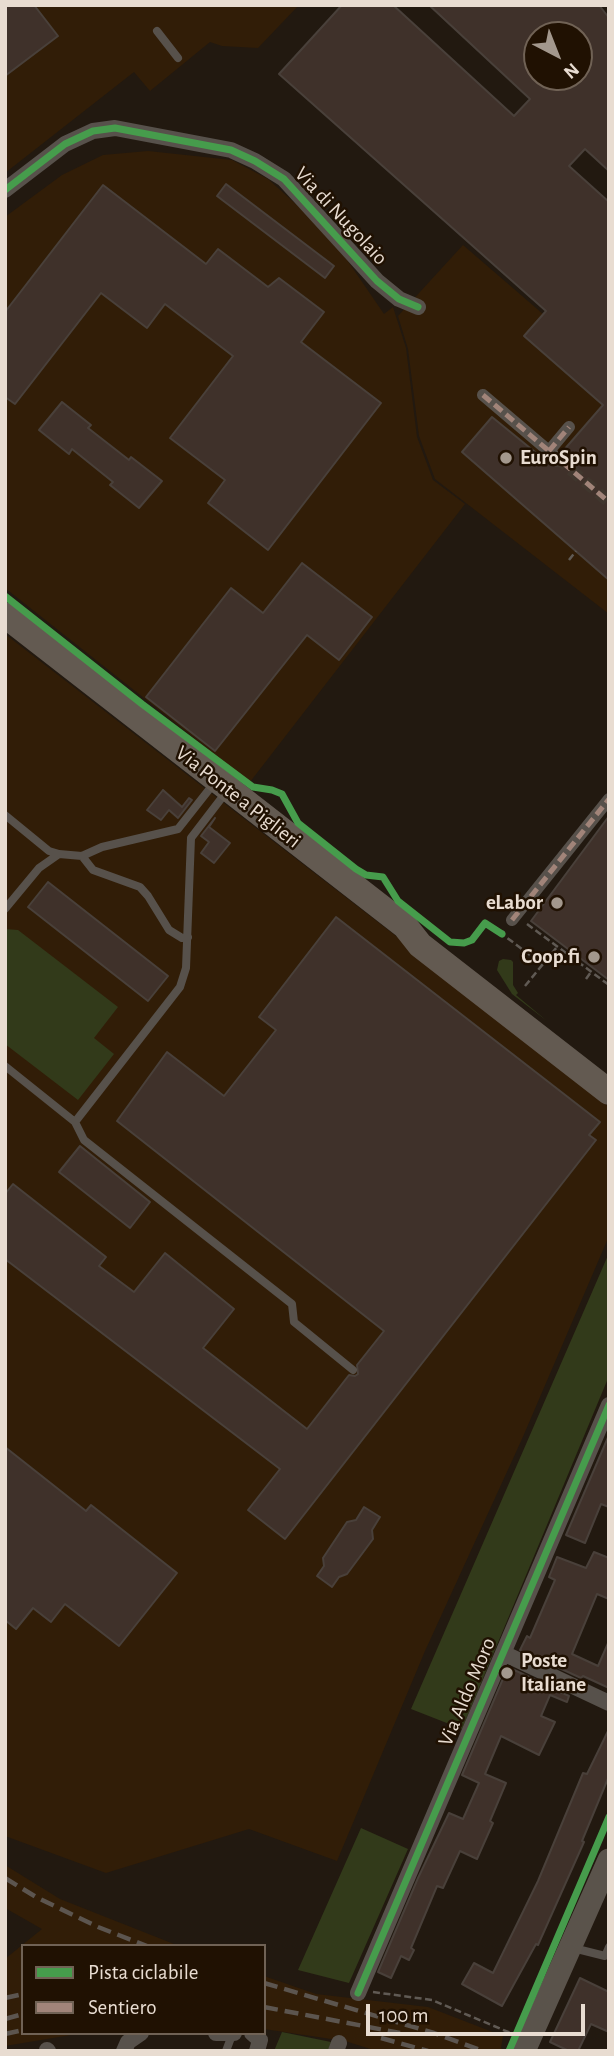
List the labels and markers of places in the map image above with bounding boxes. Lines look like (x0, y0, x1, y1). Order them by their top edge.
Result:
place label: EuroSpin (520, 445, 597, 471)
marker: EuroSpin (498, 450, 514, 466)
place label: eLabor (486, 890, 543, 916)
marker: eLabor (549, 895, 565, 911)
place label: Coop.fi (521, 944, 580, 970)
marker: Coop.fi (586, 949, 602, 965)
place label: Poste Italiane (521, 1648, 586, 1698)
marker: Poste Italiane (499, 1665, 515, 1681)

